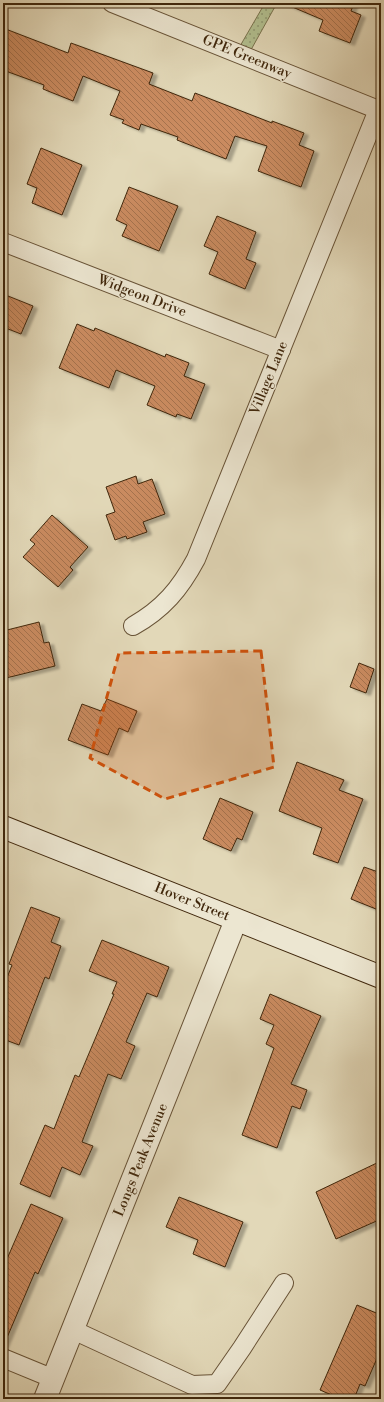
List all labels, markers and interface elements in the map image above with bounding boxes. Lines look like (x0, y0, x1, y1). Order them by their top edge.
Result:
street label: GPE Greenway (200, 31, 294, 83)
street label: Widgeon Drive (94, 270, 189, 321)
street label: Village Lane (246, 338, 292, 418)
street label: Hover Street (152, 879, 232, 925)
street label: Longs Peak Avenue (110, 1101, 172, 1219)

